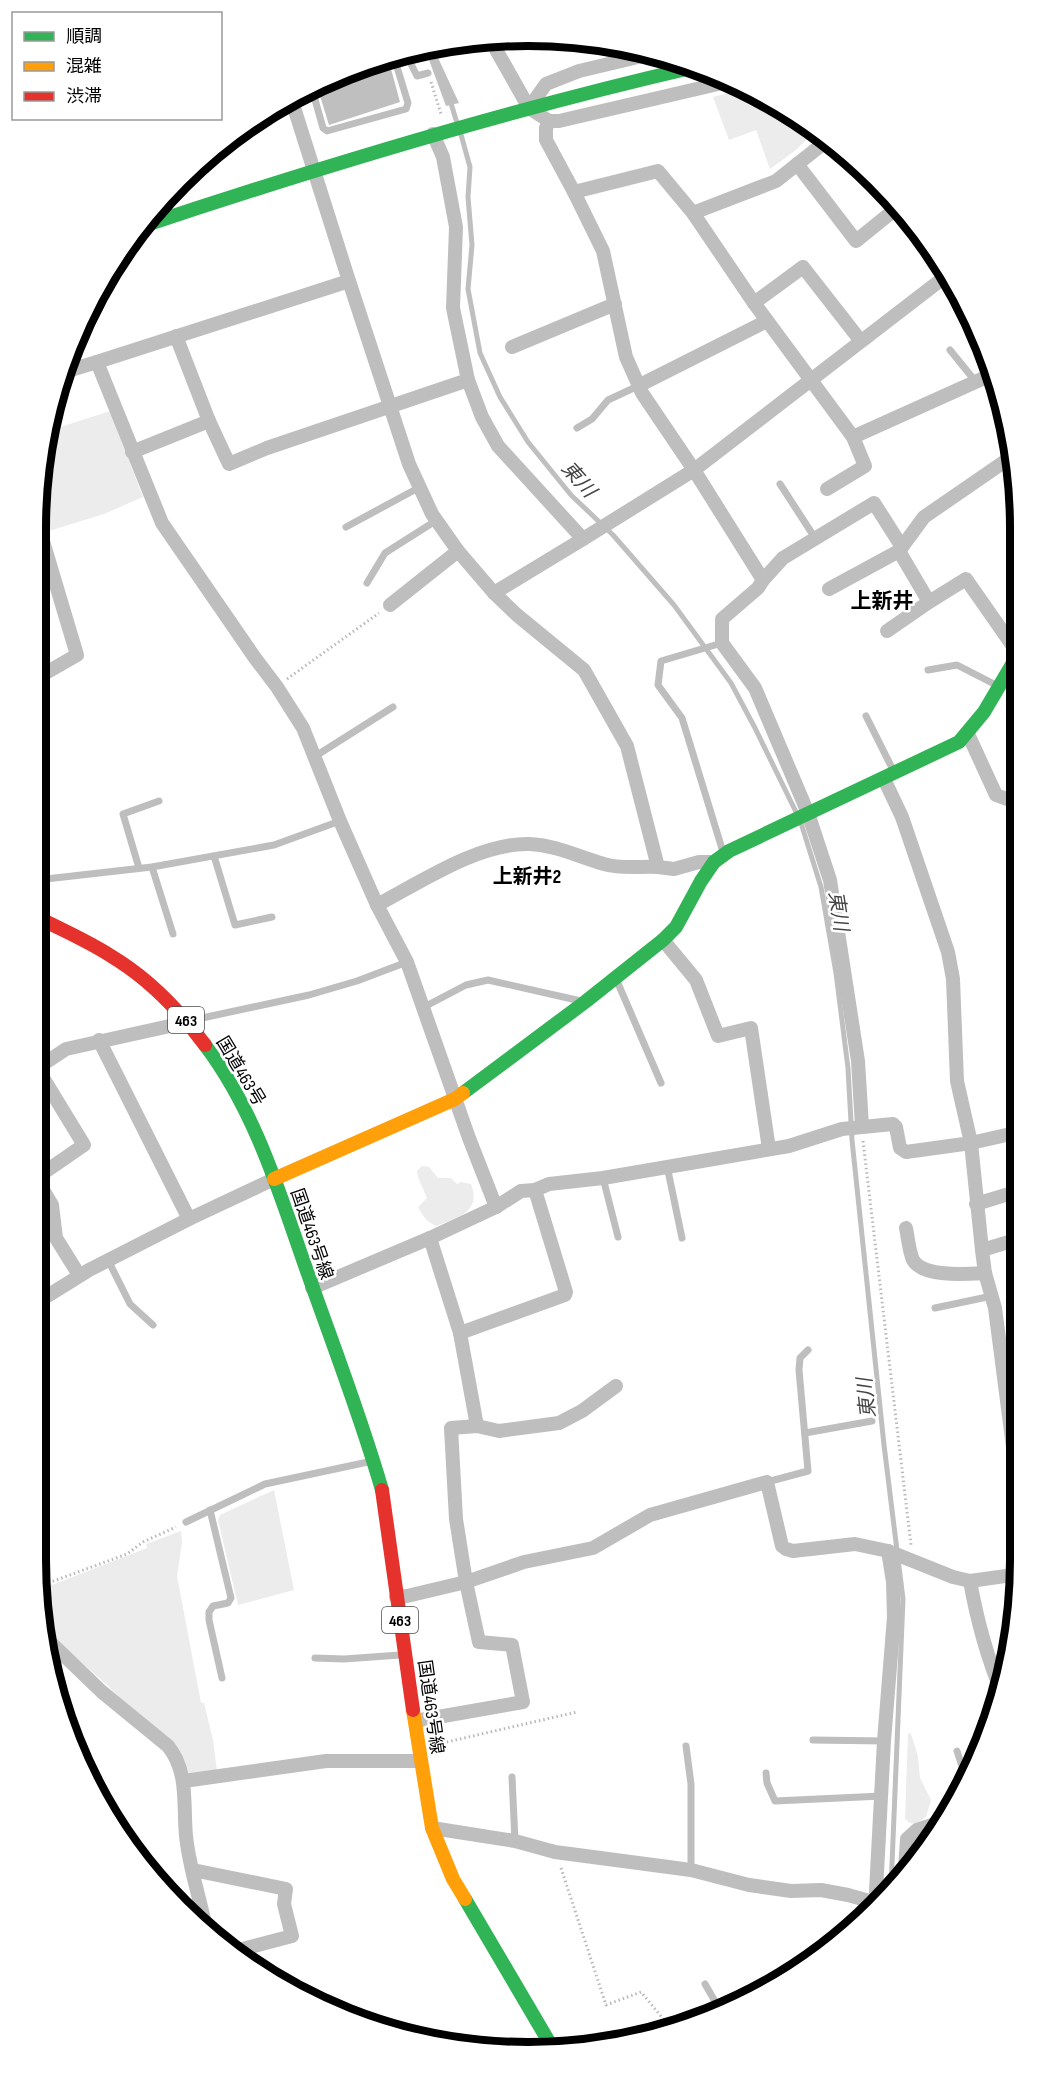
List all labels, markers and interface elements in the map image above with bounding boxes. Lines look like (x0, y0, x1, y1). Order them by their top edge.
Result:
legend (12, 12, 222, 120)
text: 順調 (66, 26, 102, 47)
text: 混雑 (66, 56, 102, 77)
text: 渋滞 (66, 86, 102, 107)
water label: 東川 (556, 457, 602, 504)
district label: 上新井 (851, 589, 914, 614)
district label: 上新井2 (493, 865, 561, 889)
water label: 東川 (823, 890, 853, 935)
road number: 463 (168, 1007, 204, 1033)
street label: 国道463号 (212, 1033, 269, 1110)
street label: 国道463号線 (286, 1186, 337, 1282)
water label: 東川 (853, 1375, 881, 1419)
road number: 463 (382, 1607, 418, 1633)
street label: 国道463号線 (413, 1659, 448, 1756)

